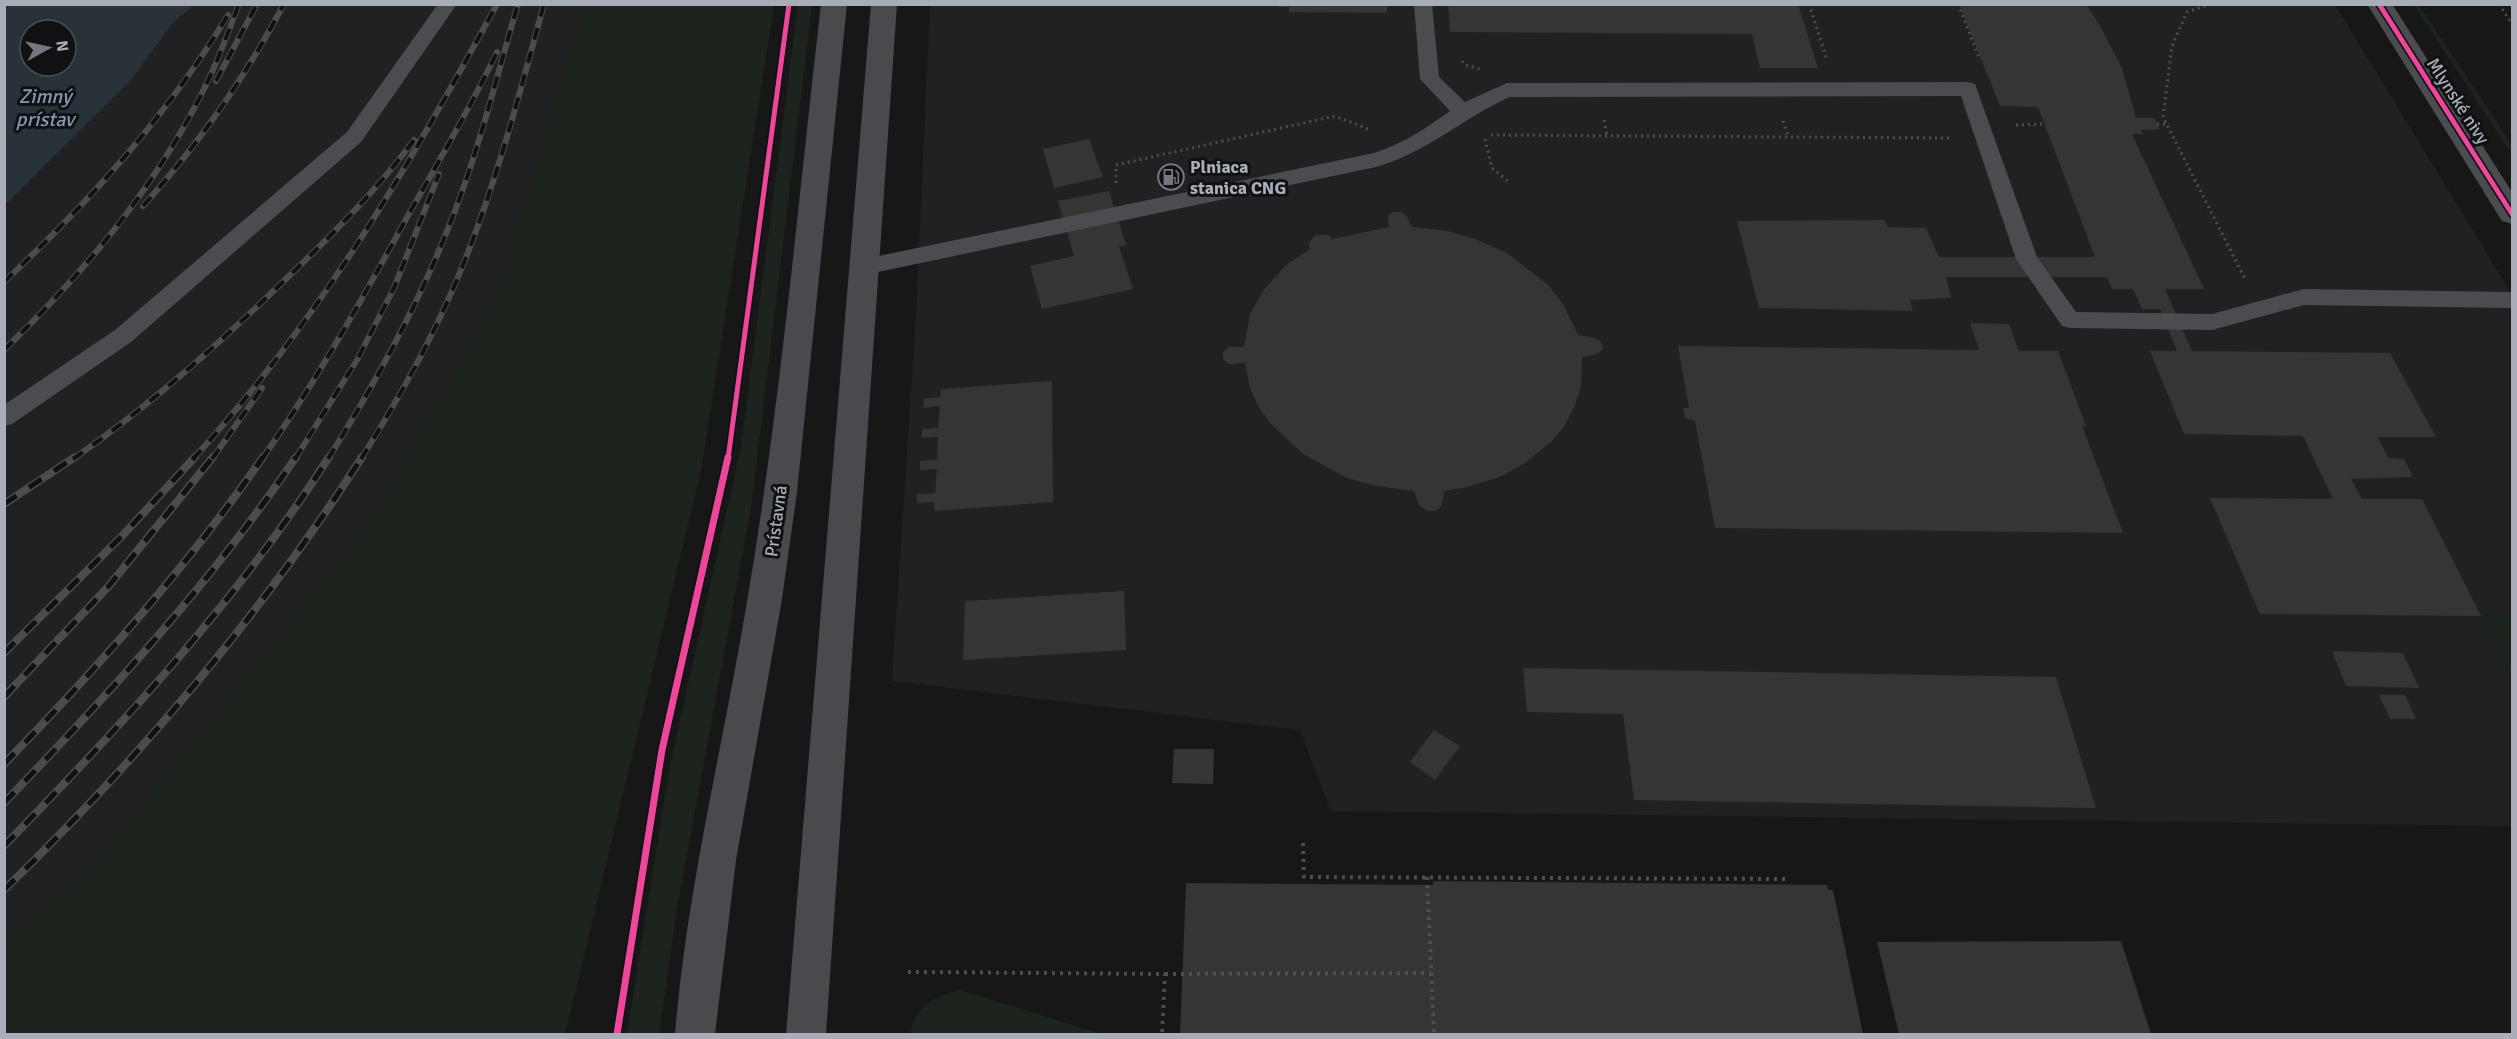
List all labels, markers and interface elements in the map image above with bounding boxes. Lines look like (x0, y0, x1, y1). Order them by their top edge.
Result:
north arrow (18, 18, 78, 78)
text: N (51, 39, 73, 53)
street label: Mlynské nivy (2422, 54, 2494, 149)
water label: Zimný prístav (16, 84, 77, 132)
place label: Plniaca stanica CNG (1190, 156, 1286, 199)
fuel station icon: Plniaca stanica CNG (1156, 162, 1186, 192)
street label: Prístavná (760, 484, 792, 558)

